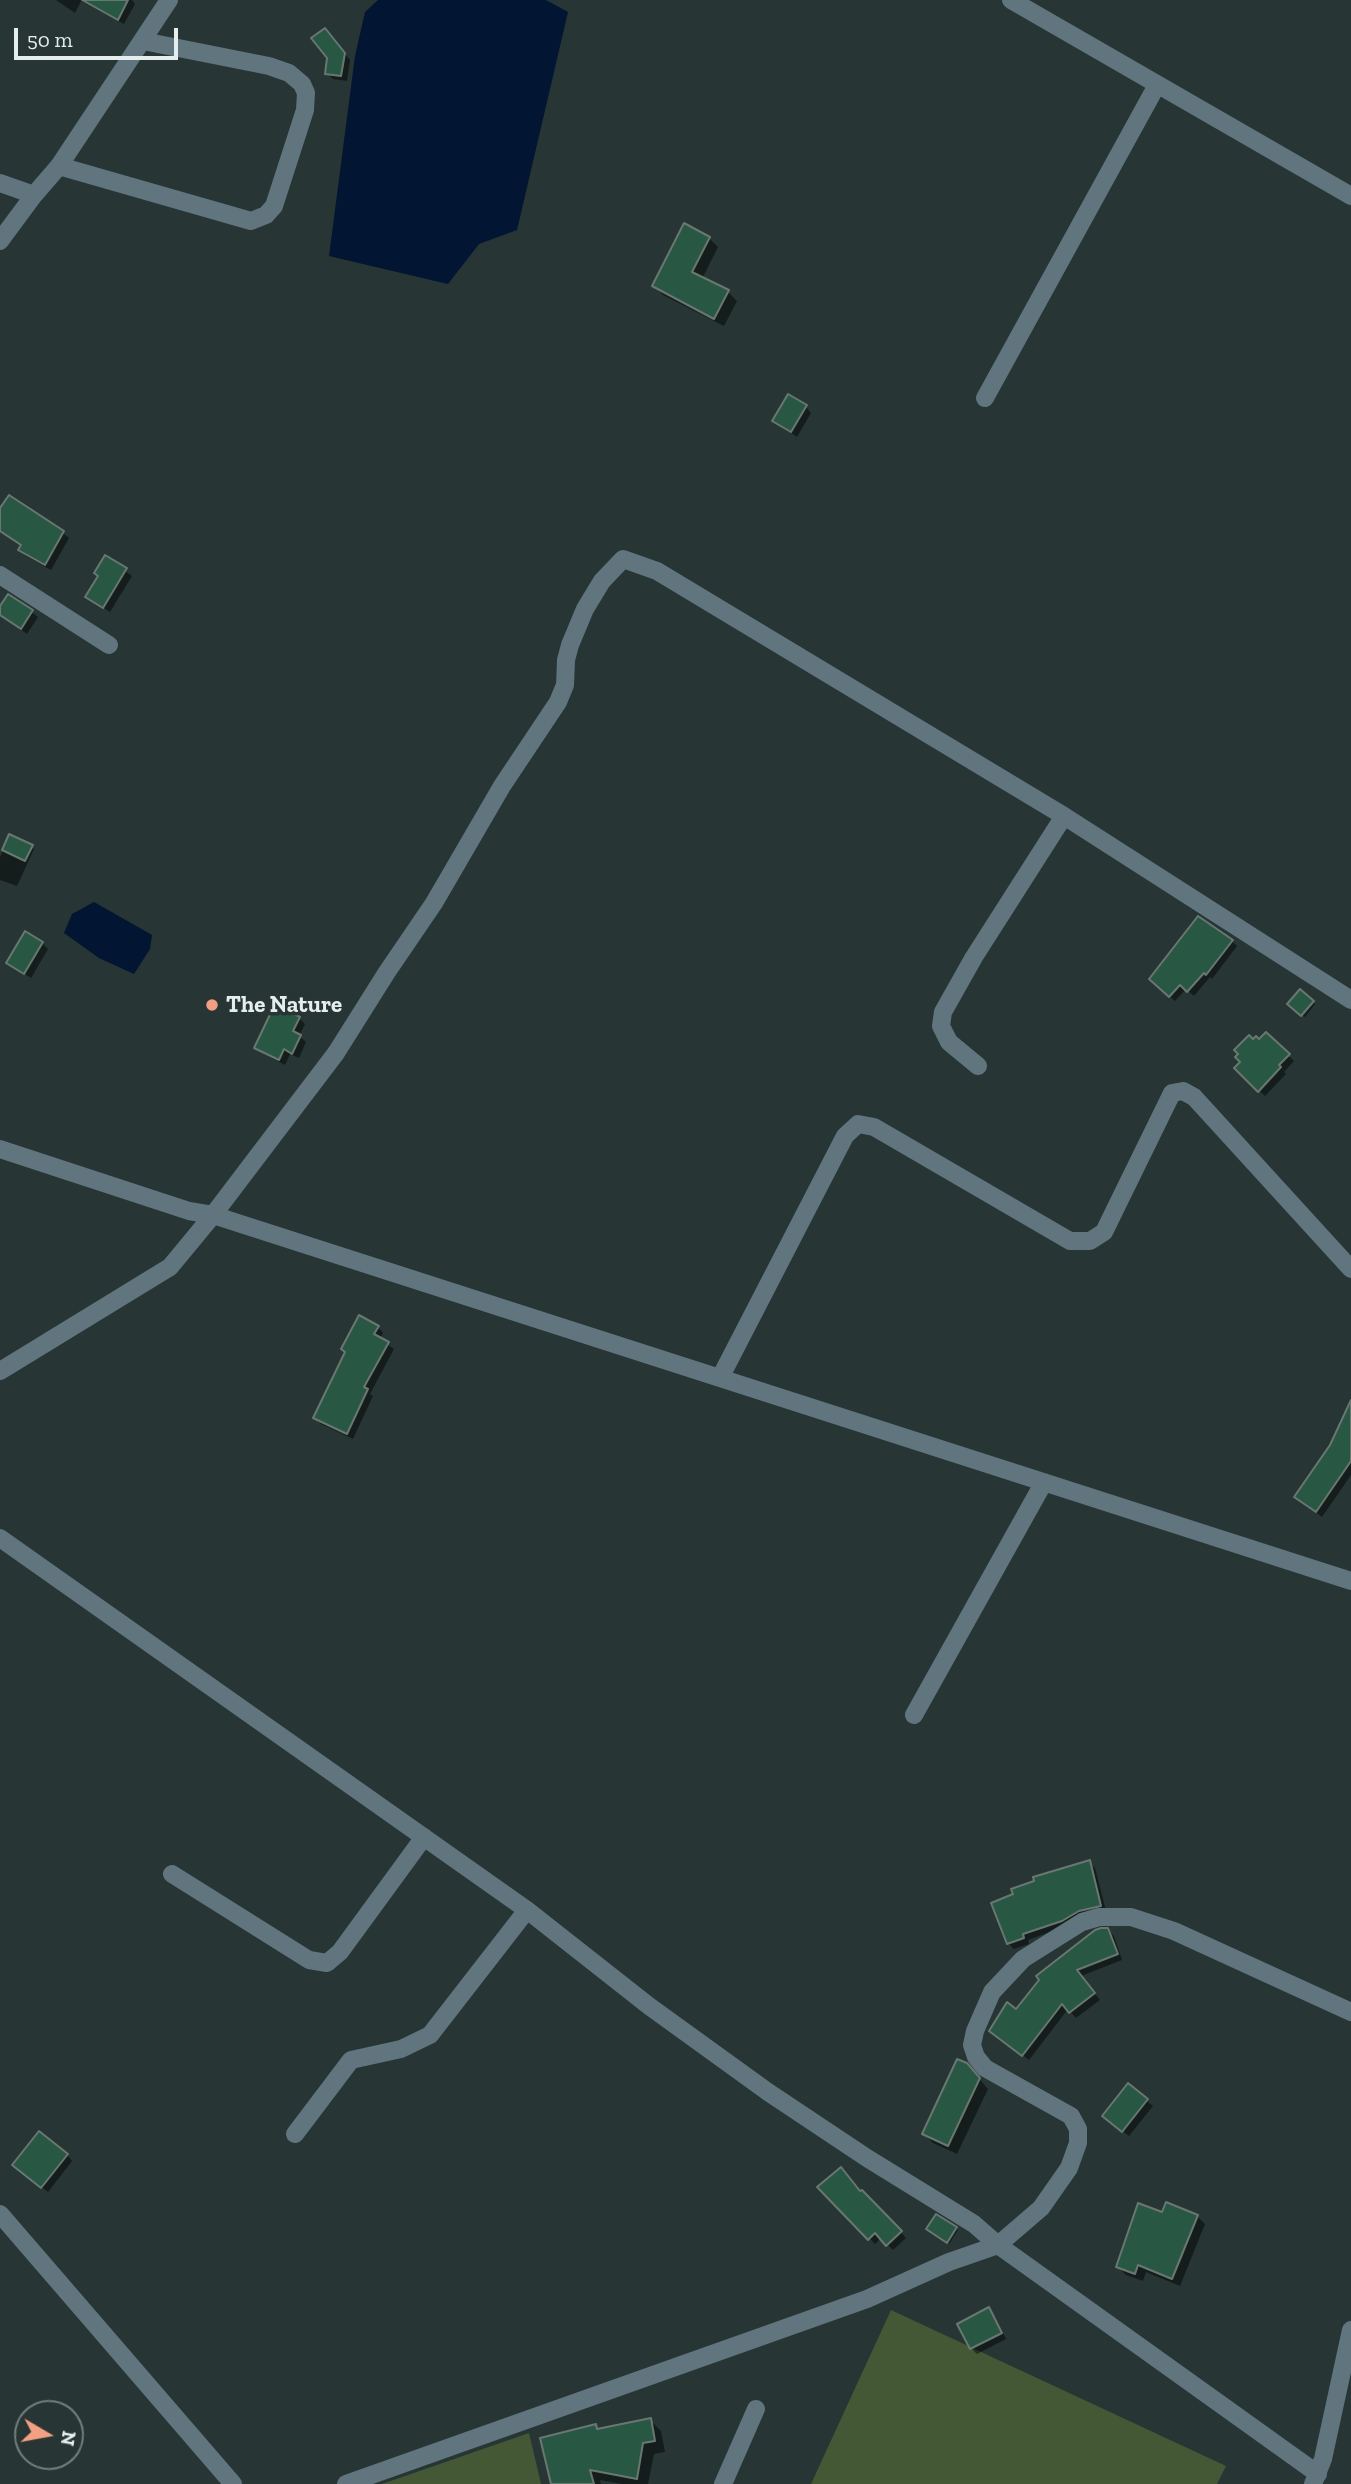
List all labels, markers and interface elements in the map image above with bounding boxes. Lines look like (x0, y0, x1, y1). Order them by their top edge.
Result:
scale bar (18, 14, 182, 58)
text: 50 m (27, 27, 73, 52)
place label: The Nature (226, 991, 342, 1019)
marker: The Nature (204, 997, 220, 1013)
north arrow (14, 2400, 84, 2470)
text: N (56, 2429, 81, 2447)

